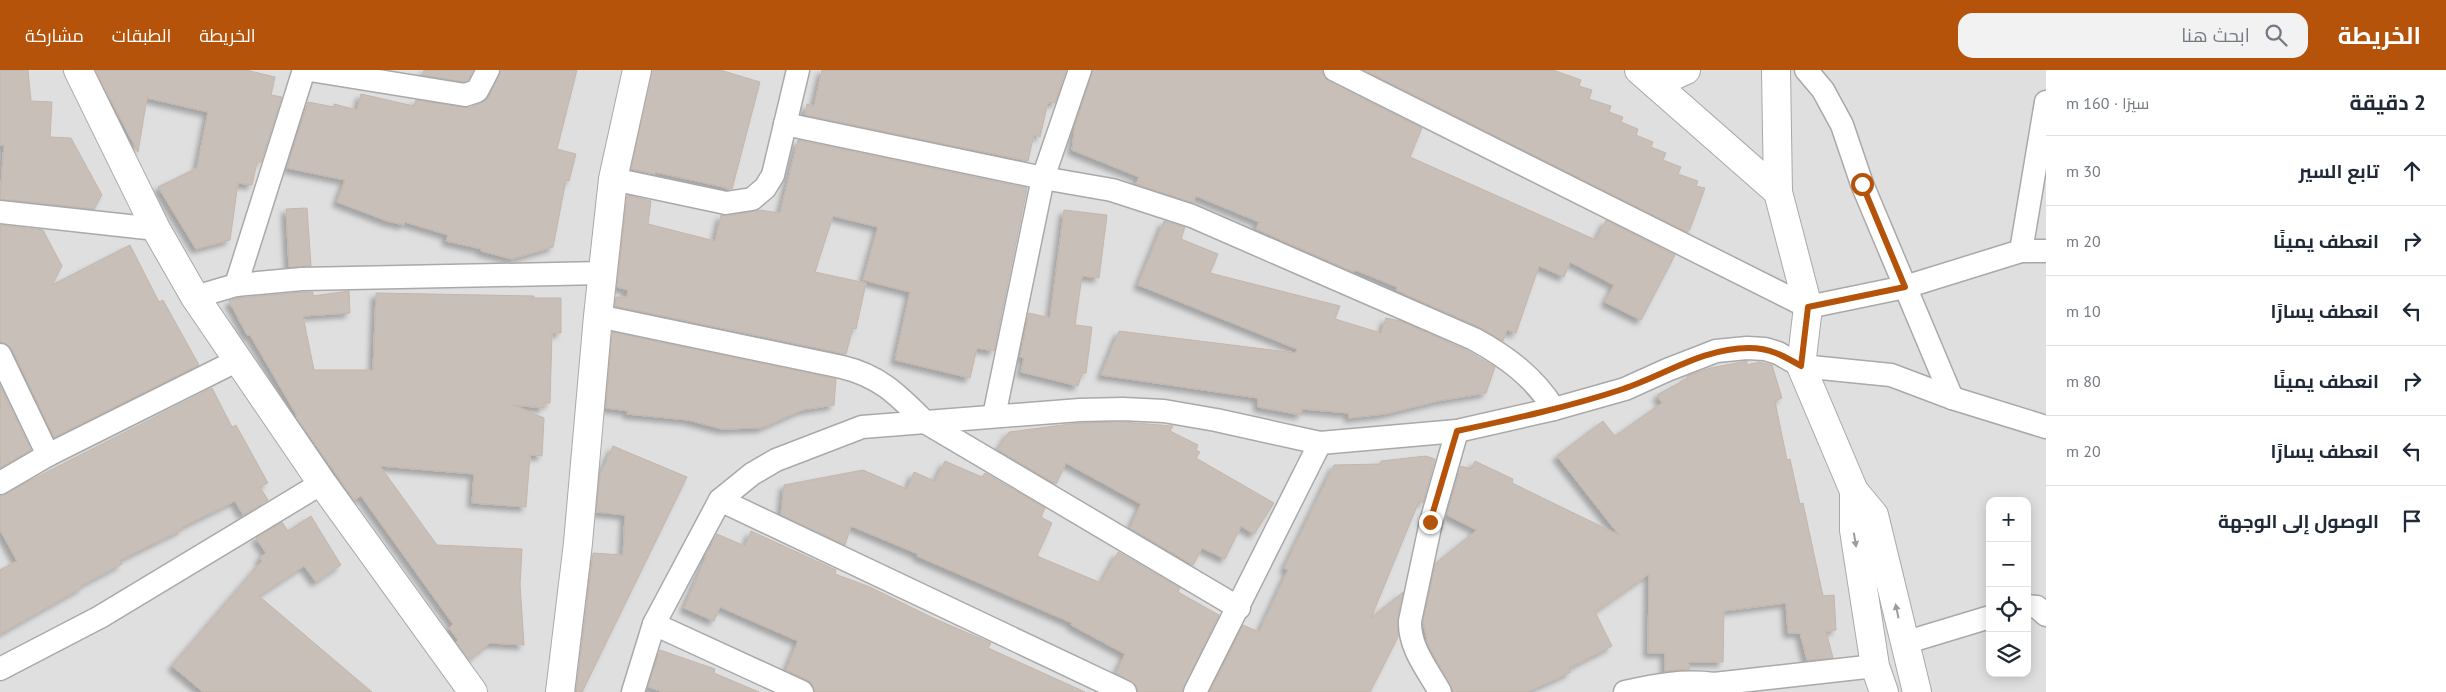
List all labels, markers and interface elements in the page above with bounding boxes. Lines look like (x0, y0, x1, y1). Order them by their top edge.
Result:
search box (1958, 13, 2308, 58)
text: الخريطة (2338, 20, 2421, 51)
icon: search (2262, 21, 2290, 49)
text: ابحث هنا (2181, 23, 2250, 47)
text: مشاركة (25, 24, 84, 47)
text: الطبقات (112, 24, 171, 47)
text: الخريطة (199, 24, 256, 47)
text: 2 دقيقة (2349, 89, 2426, 116)
text: سيرًا · 160 m (2066, 93, 2149, 113)
icon: ahead (2398, 157, 2426, 185)
text: تابع السير (2299, 159, 2379, 183)
text: 30 m (2066, 161, 2101, 181)
route start (1851, 173, 1874, 196)
icon: right (2398, 227, 2426, 255)
text: انعطف يمينًا (2273, 229, 2379, 253)
text: 20 m (2066, 231, 2101, 251)
icon: left (2398, 297, 2426, 325)
text: انعطف يسارًا (2271, 299, 2379, 323)
text: 10 m (2066, 301, 2101, 321)
icon: right (2398, 367, 2426, 395)
text: انعطف يمينًا (2273, 369, 2379, 393)
text: 80 m (2066, 371, 2101, 391)
icon: left (2398, 437, 2426, 465)
text: انعطف يسارًا (2271, 439, 2379, 463)
text: 20 m (2066, 441, 2101, 461)
map controls (1986, 497, 2031, 677)
button: + (1986, 497, 2031, 542)
icon: arrive (2398, 507, 2426, 535)
text: الوصول إلى الوجهة (2218, 509, 2379, 533)
route end (1419, 511, 1442, 534)
one-way arrow (1852, 532, 1860, 548)
button: − (1986, 542, 2031, 587)
button: locate (1986, 587, 2031, 632)
one-way arrow (1893, 603, 1901, 618)
button: layers (1986, 632, 2031, 677)

